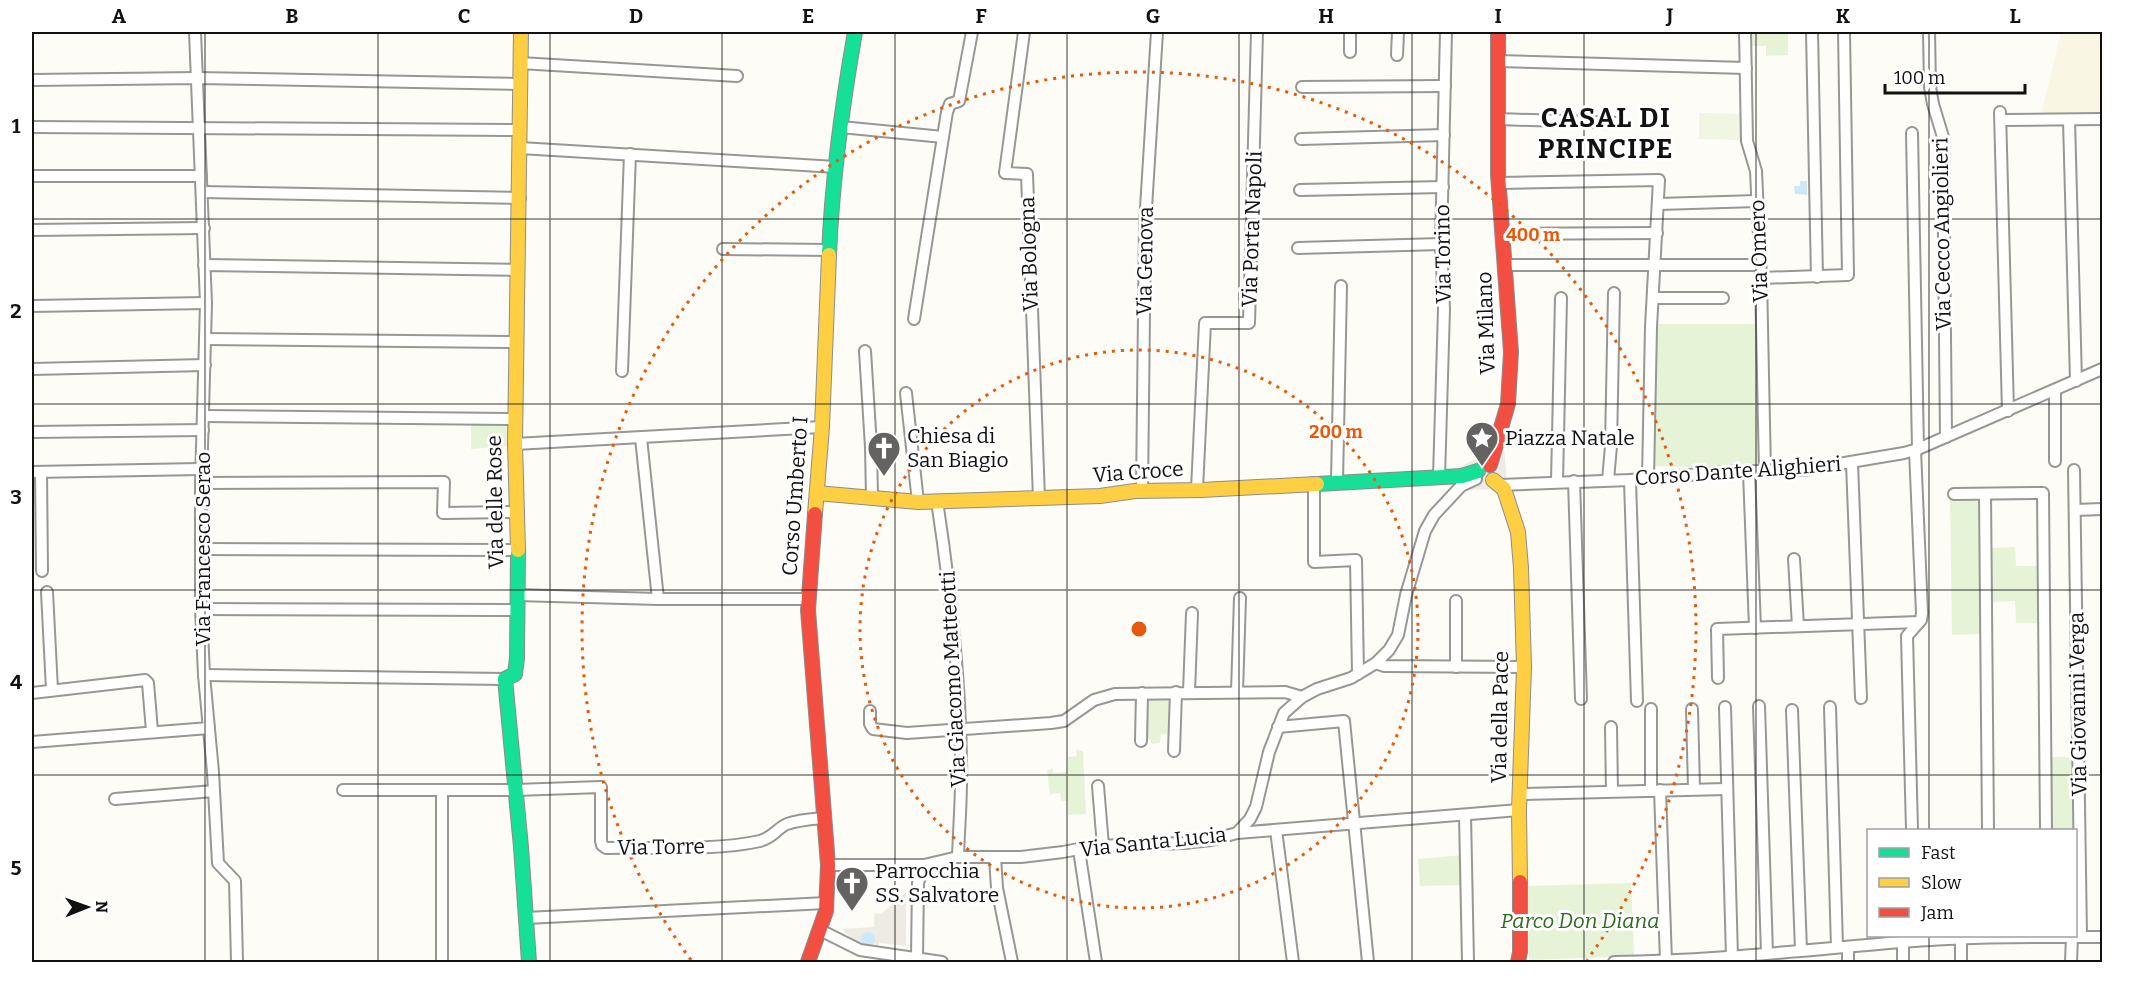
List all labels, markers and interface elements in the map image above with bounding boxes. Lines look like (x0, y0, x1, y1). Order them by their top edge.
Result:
text: A (112, 4, 127, 28)
text: B (286, 4, 299, 28)
text: C (458, 4, 470, 28)
text: D (629, 4, 643, 28)
text: E (802, 4, 814, 28)
text: F (975, 4, 987, 28)
text: G (1146, 4, 1160, 28)
text: H (1318, 4, 1334, 28)
text: I (1494, 4, 1502, 28)
text: J (1666, 4, 1674, 28)
text: K (1836, 4, 1851, 28)
text: L (2009, 4, 2021, 28)
scale bar (1885, 57, 2024, 95)
text: 100 m (1894, 67, 1945, 89)
district label: CASAL DI PRINCIPE (1538, 102, 1674, 165)
text: 1 (12, 114, 21, 138)
street label: Via Cecco Angiolieri (1927, 137, 1957, 331)
street label: Via Porta Napoli (1236, 150, 1268, 308)
street label: Via Bologna (1014, 196, 1044, 312)
street label: Via Omero (1744, 199, 1774, 303)
street label: Via Torino (1429, 204, 1457, 304)
street label: Via Genova (1131, 206, 1159, 316)
text: 400 m (1506, 224, 1560, 246)
street label: Via Milano (1471, 271, 1501, 375)
text: 2 (10, 299, 22, 323)
street label: Corso Umberto I (776, 415, 814, 577)
place icon: Piazza Natale (1464, 420, 1500, 467)
text: 200 m (1309, 421, 1363, 443)
place label: Chiesa di San Biagio (907, 423, 1008, 473)
place label: Piazza Natale (1505, 425, 1635, 451)
church icon: Chiesa di San Biagio (866, 430, 902, 477)
street label: Via delle Rose (481, 435, 509, 569)
street label: Corso Dante Alighieri (1634, 451, 1842, 491)
street label: Via Francesco Serao (190, 452, 216, 646)
street label: Via Croce (1092, 456, 1184, 488)
text: 3 (10, 485, 22, 509)
street label: Via Giacomo Matteotti (934, 570, 972, 788)
street label: Via Giovanni Verga (2063, 611, 2093, 796)
centre of rings (1129, 619, 1149, 639)
street label: Via della Pace (1486, 651, 1514, 783)
text: 4 (10, 670, 22, 694)
street label: Via Santa Lucia (1078, 821, 1228, 863)
legend (1867, 829, 2077, 937)
street label: Via Torre (617, 833, 705, 861)
text: Fast (1921, 842, 1956, 864)
text: 5 (11, 856, 22, 880)
place label: Parrocchia SS. Salvatore (875, 858, 999, 908)
church icon: Parrocchia SS. Salvatore (834, 865, 870, 912)
text: Slow (1921, 872, 1962, 894)
north arrow (57, 877, 117, 937)
text: N (92, 900, 111, 913)
text: Jam (1920, 902, 1954, 924)
park label: Parco Don Diana (1501, 908, 1660, 934)

